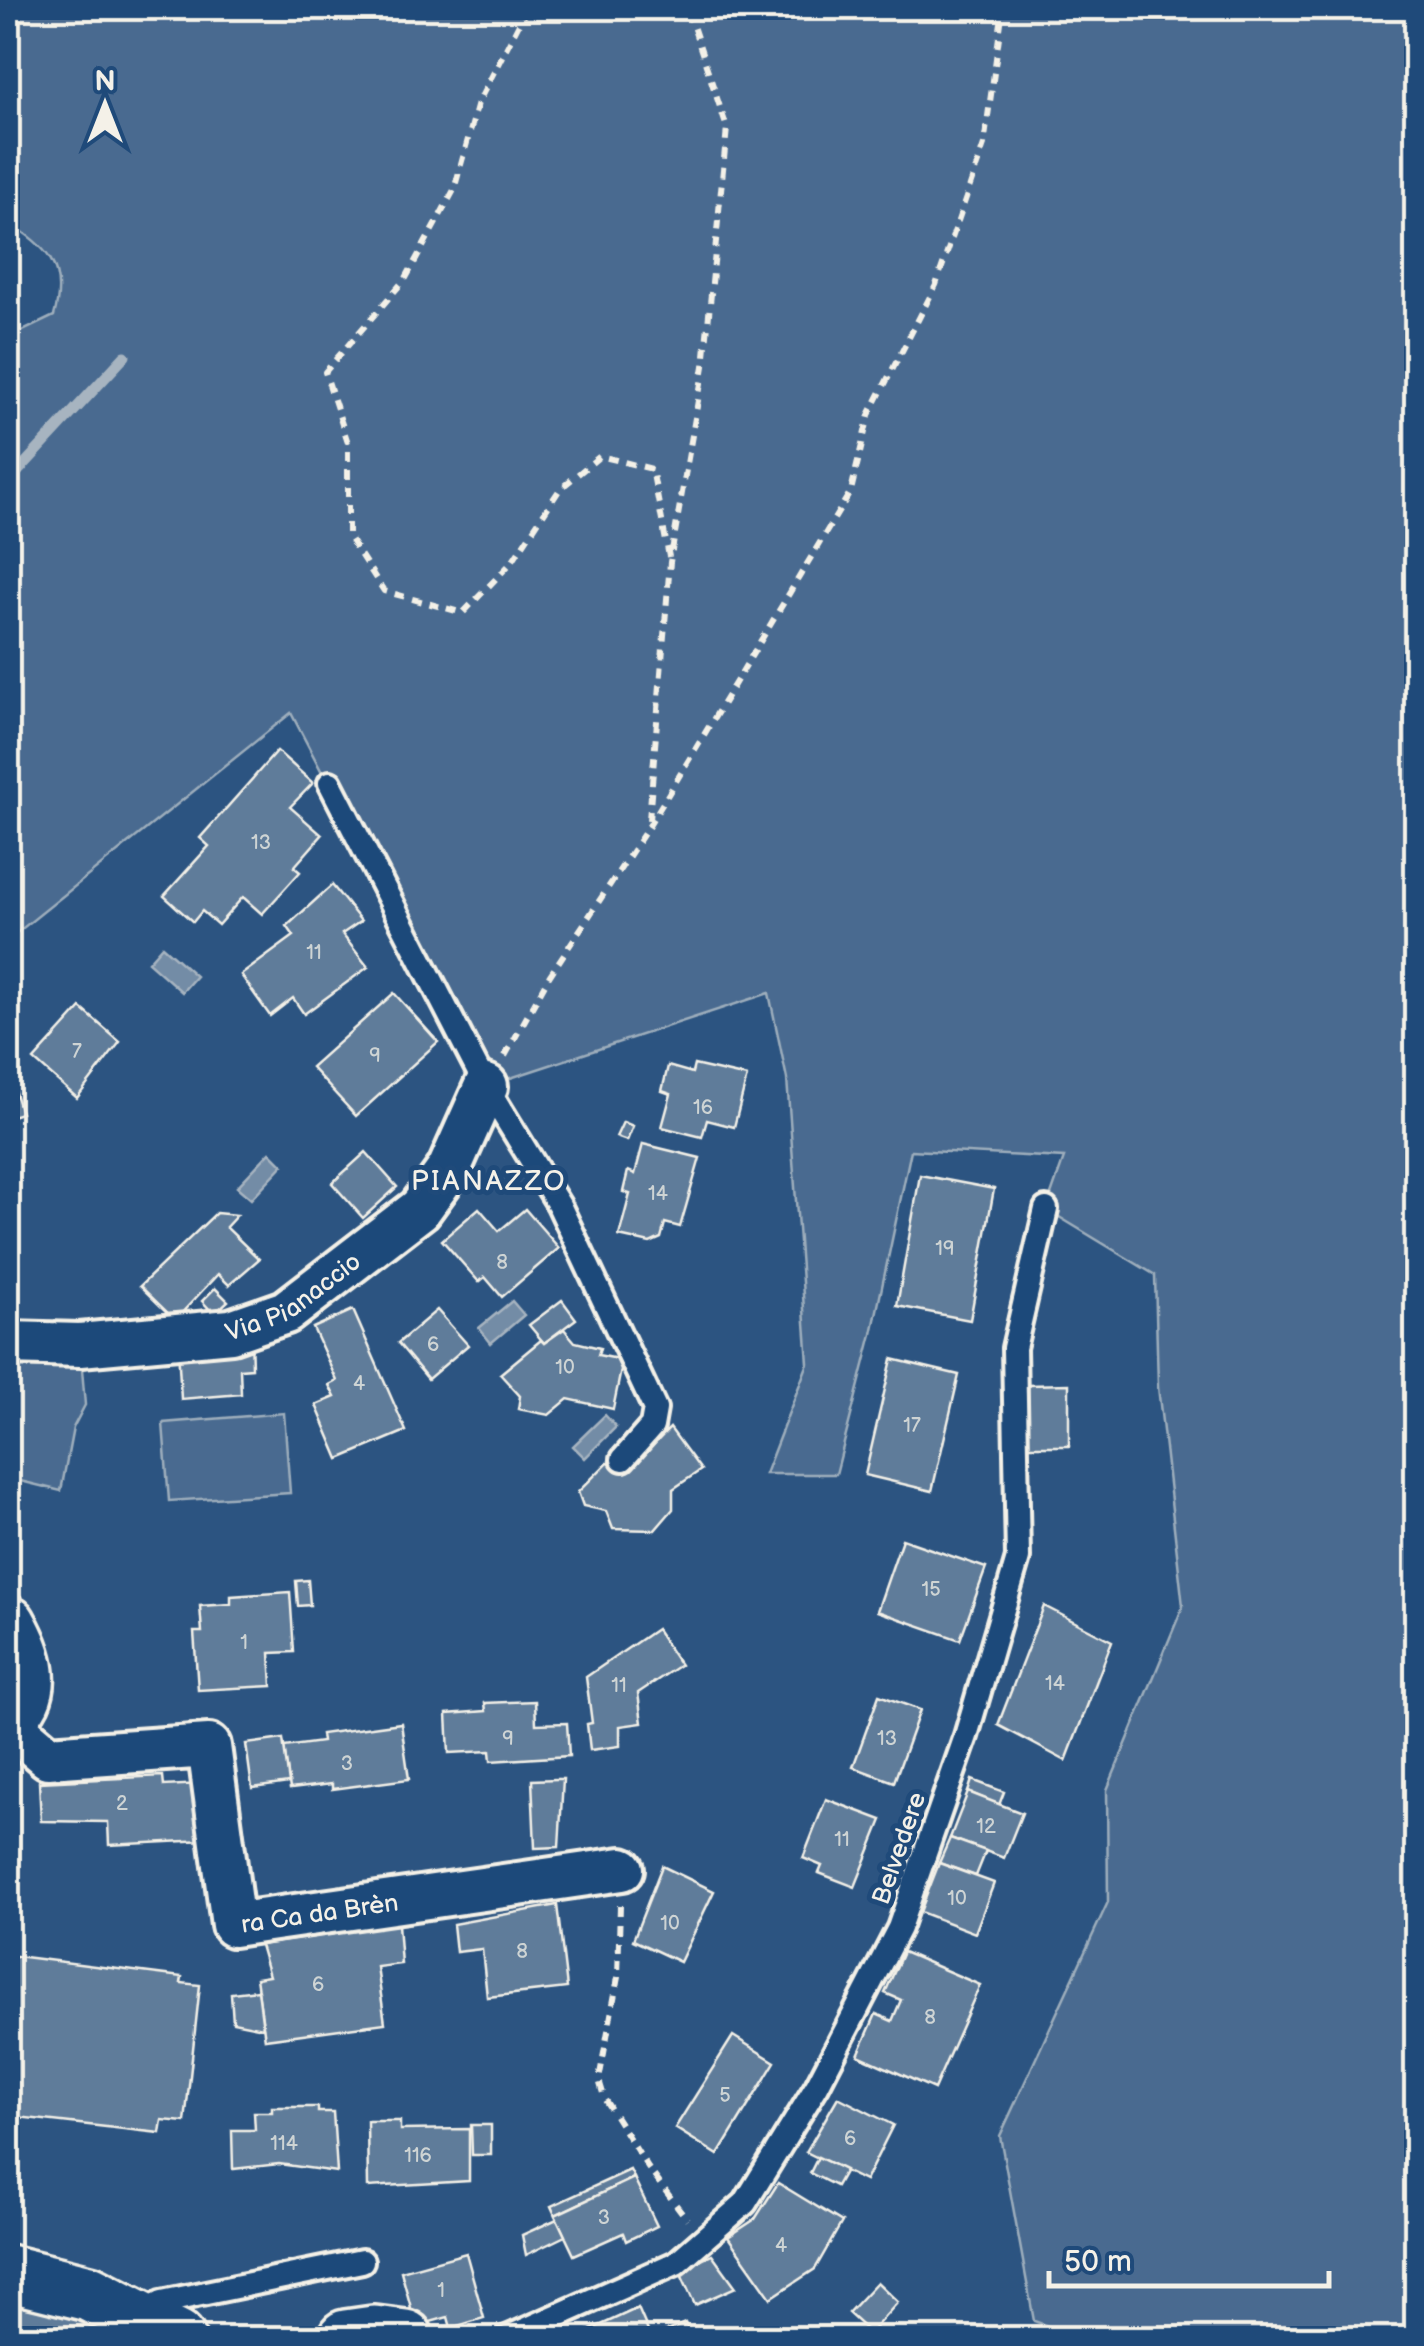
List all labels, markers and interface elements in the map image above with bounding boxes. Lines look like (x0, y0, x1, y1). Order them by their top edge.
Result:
north arrow (55, 55, 155, 155)
text: N (94, 65, 116, 98)
house number: 13 (251, 831, 271, 855)
house number: 11 (306, 941, 322, 965)
house number: 7 (72, 1040, 82, 1064)
house number: 9 (369, 1044, 381, 1068)
house number: 16 (693, 1096, 713, 1120)
district label: PIANAZZO (411, 1165, 567, 1198)
house number: 14 (648, 1182, 668, 1206)
house number: 19 (935, 1237, 955, 1261)
street label: Via Pianaccio (222, 1246, 367, 1349)
house number: 8 (496, 1251, 508, 1275)
house number: 6 (427, 1333, 439, 1357)
house number: 10 (555, 1356, 575, 1380)
house number: 4 (353, 1372, 365, 1396)
house number: 17 (903, 1414, 921, 1438)
house number: 15 (921, 1578, 941, 1602)
house number: 1 (240, 1631, 248, 1655)
house number: 14 (1045, 1672, 1065, 1696)
house number: 11 (611, 1674, 627, 1698)
house number: 9 (502, 1727, 514, 1751)
house number: 13 (877, 1727, 897, 1751)
house number: 3 (341, 1752, 353, 1776)
street label: Belvedere (866, 1788, 933, 1909)
house number: 2 (116, 1792, 128, 1816)
house number: 12 (976, 1815, 996, 1839)
house number: 11 (834, 1828, 850, 1852)
street label: ra Ca da Brèn (239, 1887, 400, 1941)
house number: 10 (947, 1887, 967, 1911)
house number: 10 (660, 1912, 680, 1936)
house number: 8 (516, 1940, 528, 1964)
house number: 6 (312, 1973, 324, 1997)
house number: 8 (924, 2006, 936, 2030)
house number: 5 (719, 2084, 731, 2108)
house number: 6 (844, 2127, 856, 2151)
house number: 114 (270, 2132, 298, 2156)
house number: 116 (404, 2144, 432, 2168)
house number: 3 (598, 2206, 610, 2230)
scale bar (1049, 2226, 1329, 2288)
house number: 4 (775, 2234, 787, 2258)
text: 50 m (1064, 2244, 1132, 2280)
house number: 1 (437, 2279, 445, 2303)

